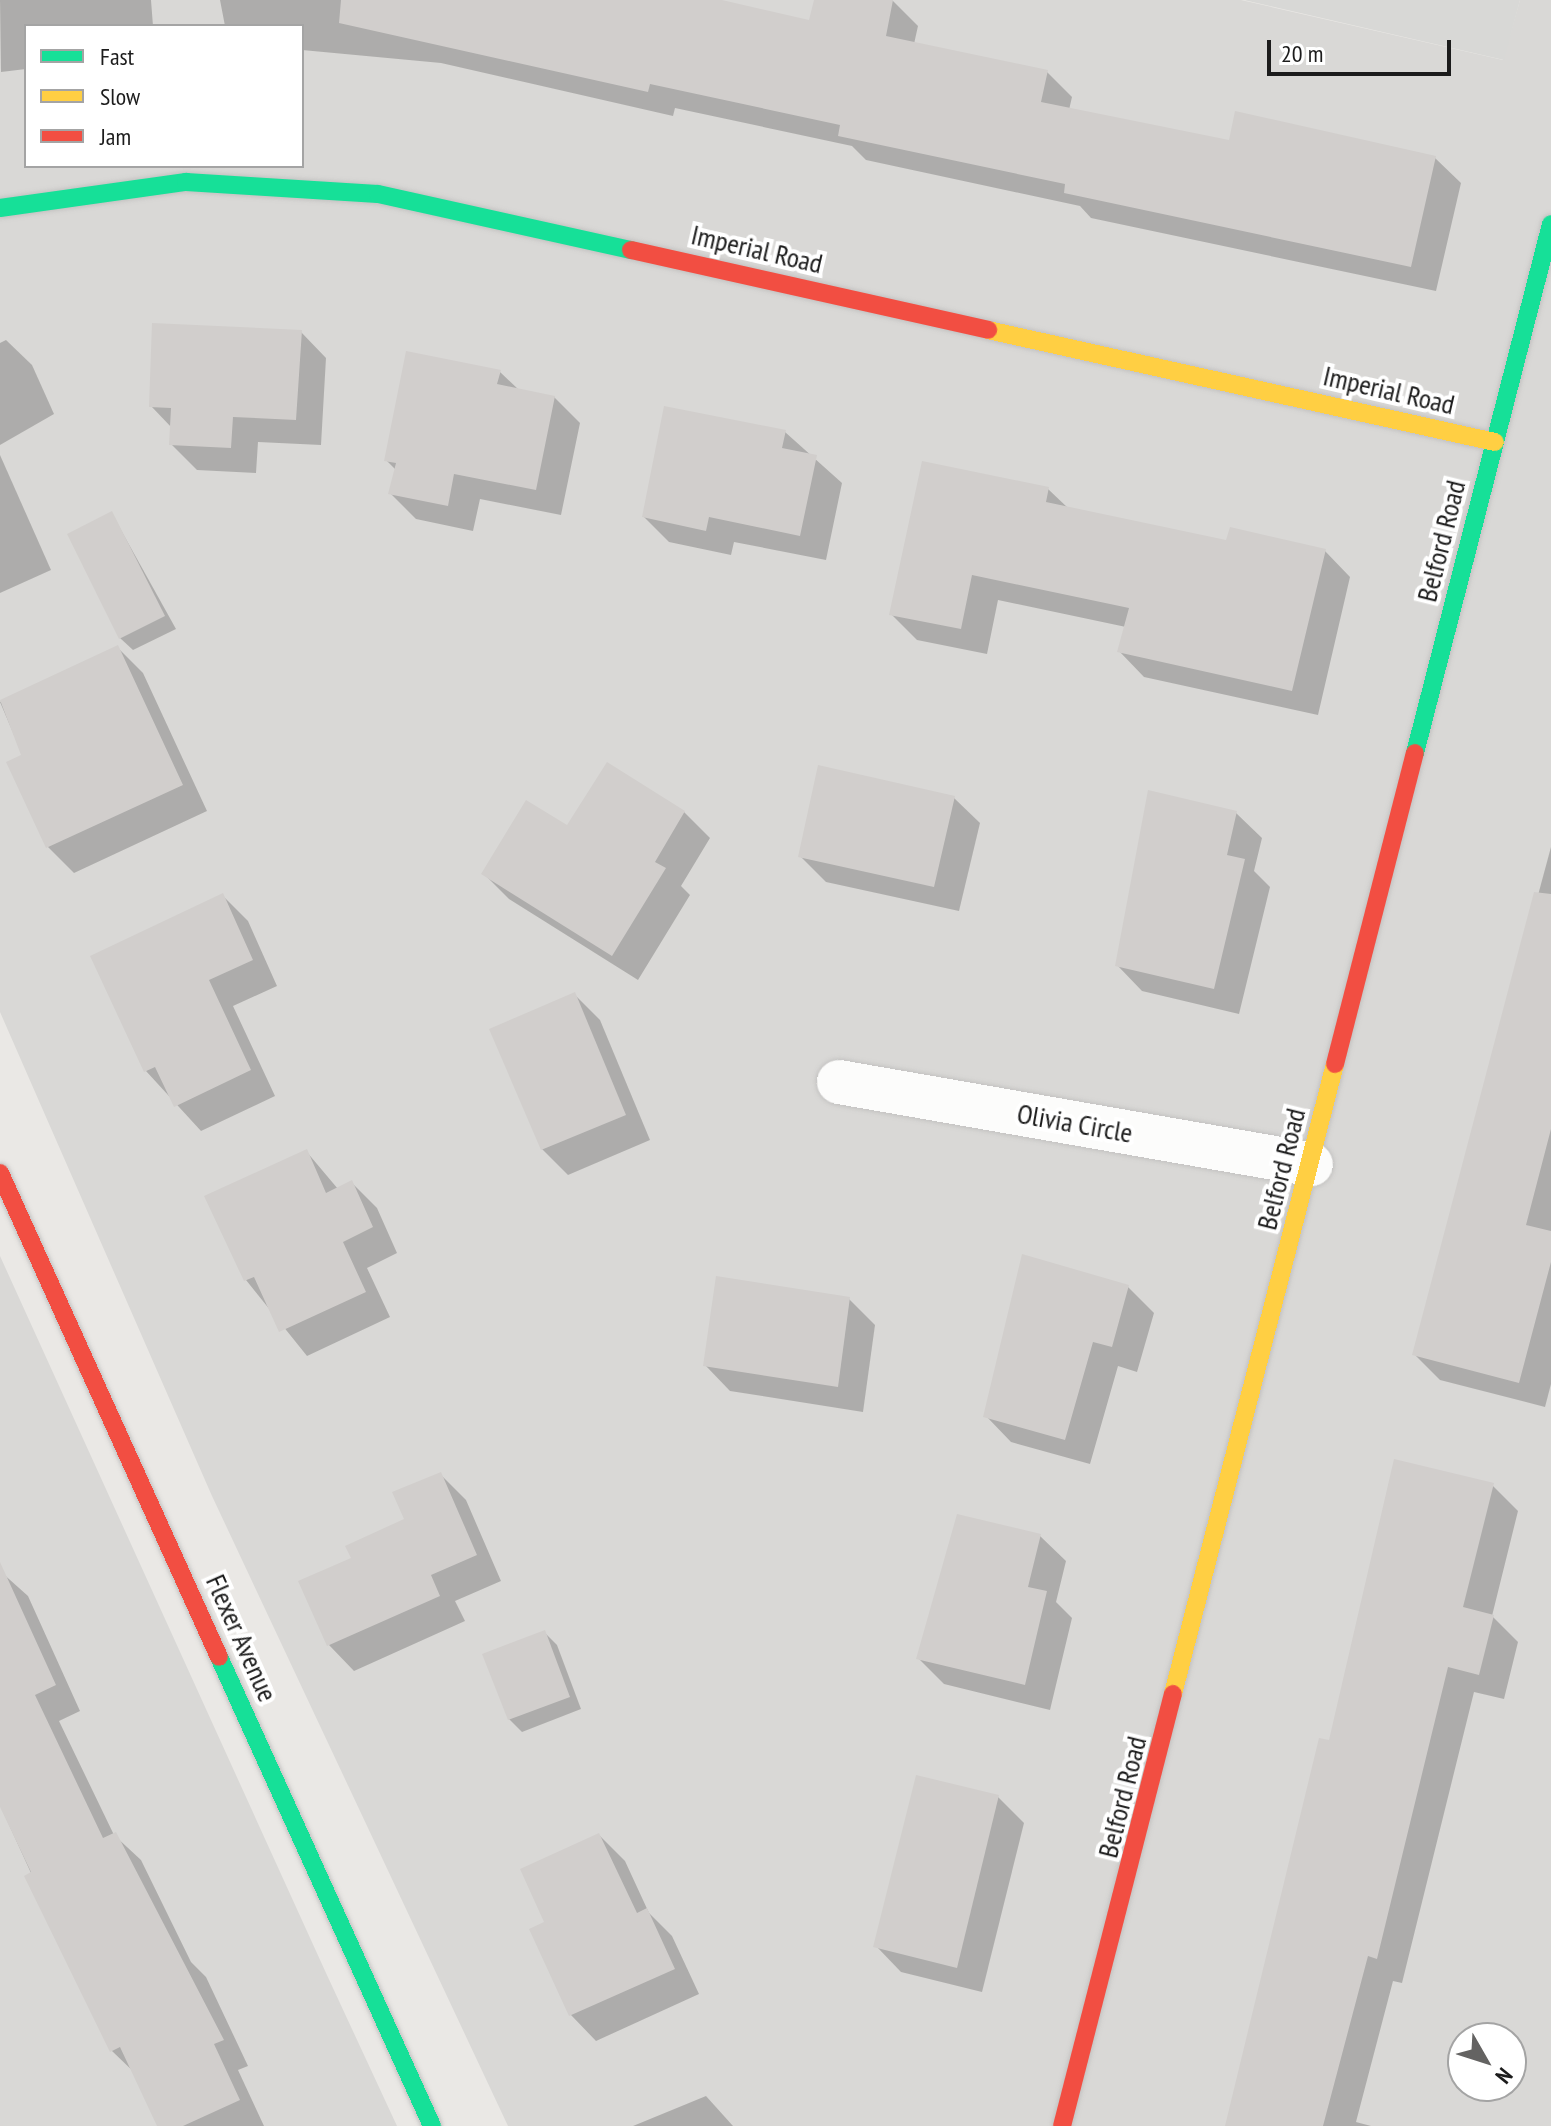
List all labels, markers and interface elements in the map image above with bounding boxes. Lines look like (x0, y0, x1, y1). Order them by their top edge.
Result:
legend (24, 24, 304, 168)
scale bar (1271, 24, 1455, 74)
text: 20 m (1281, 38, 1323, 69)
text: Fast (100, 41, 134, 72)
text: Slow (100, 81, 140, 112)
text: Jam (100, 121, 131, 152)
street label: Imperial Road (688, 218, 826, 280)
street label: Imperial Road (1320, 359, 1458, 421)
street label: Belford Road (1410, 477, 1472, 605)
street label: Olivia Circle (1015, 1096, 1135, 1150)
street label: Belford Road (1250, 1105, 1312, 1233)
street label: Flexer Avenue (199, 1569, 285, 1707)
street label: Belford Road (1091, 1733, 1153, 1861)
north arrow (1447, 2022, 1527, 2102)
text: N (1489, 2062, 1519, 2089)

